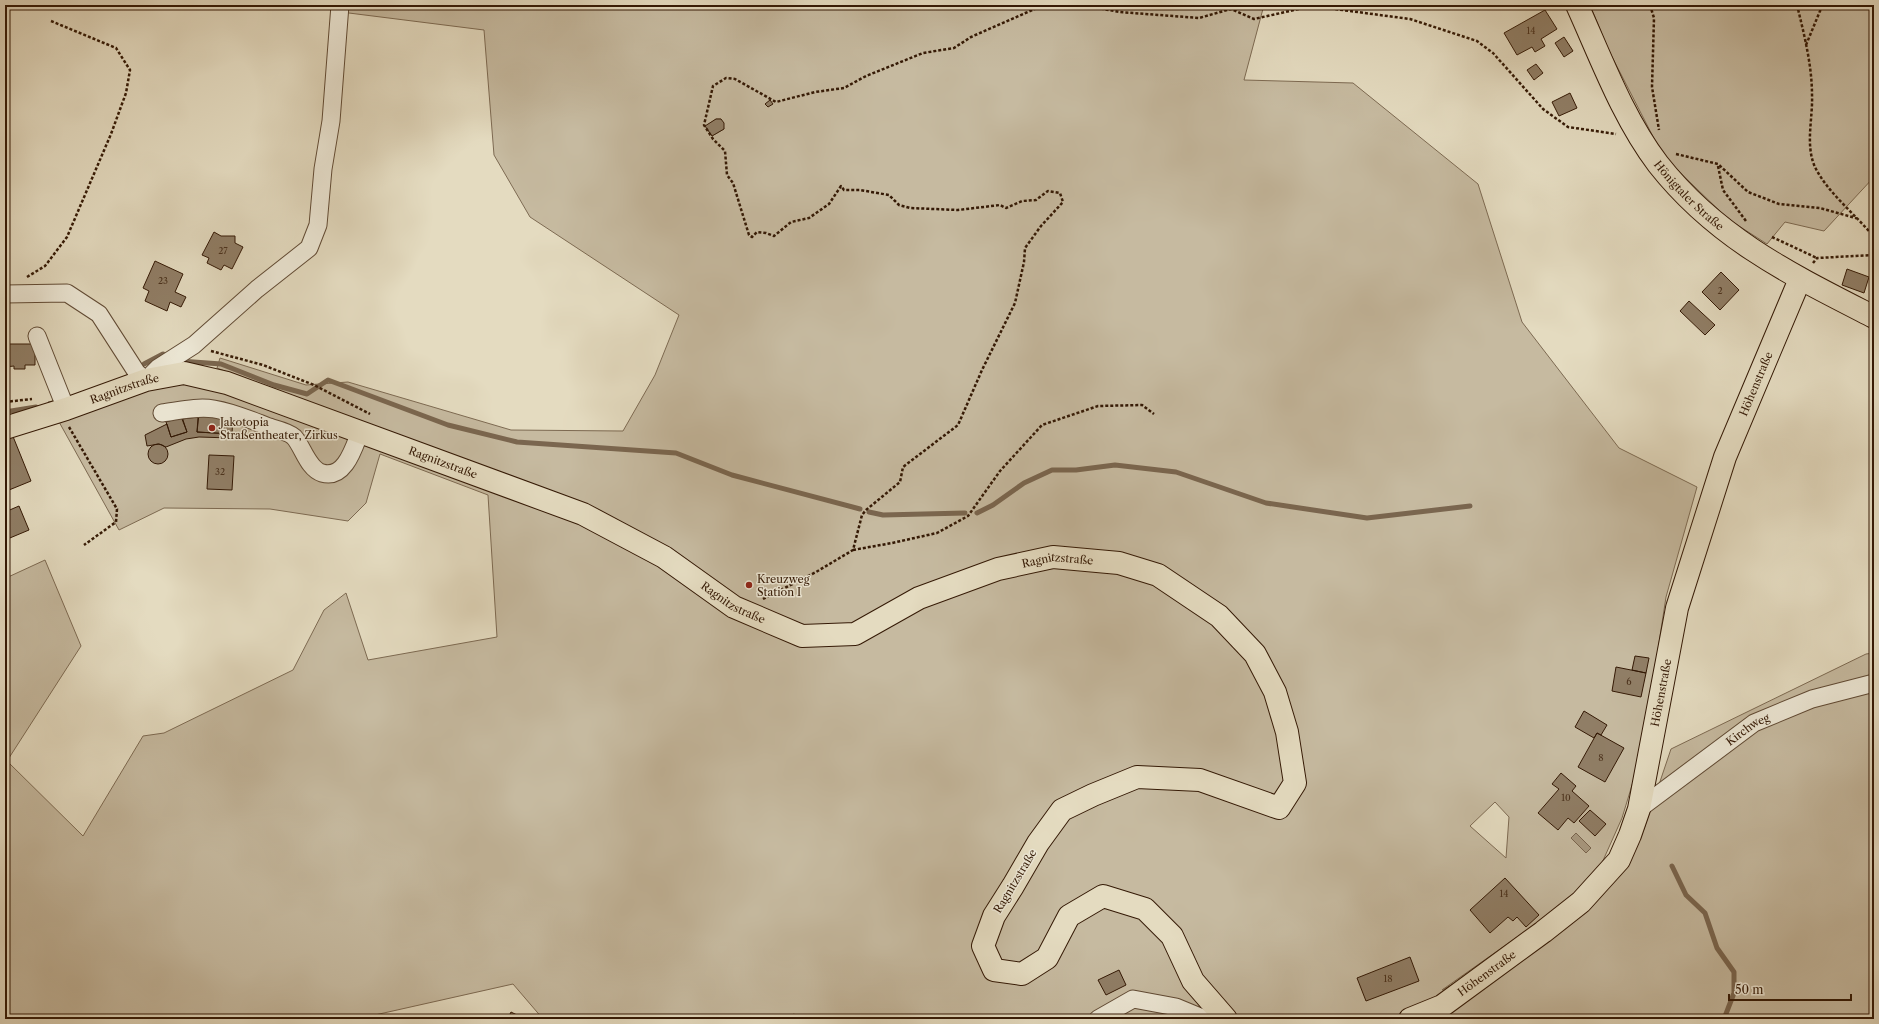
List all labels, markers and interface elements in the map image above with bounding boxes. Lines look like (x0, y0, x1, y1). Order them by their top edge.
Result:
house number: 14 (1527, 25, 1536, 36)
street label: Hönigtaler Straße (1651, 158, 1727, 233)
house number: 27 (218, 245, 228, 256)
house number: 23 (158, 275, 168, 286)
house number: 2 (1717, 285, 1723, 296)
street label: Höhenstraße (1736, 349, 1776, 418)
street label: Ragnitzstraße (88, 371, 160, 407)
place label: Jakotopia Straßentheater, Zirkus (218, 415, 338, 442)
marker: Jakotopia Straßentheater, Zirkus (207, 423, 217, 433)
street label: Ragnitzstraße (407, 443, 479, 482)
house number: 32 (215, 466, 225, 477)
street label: Ragnitzstraße (1020, 550, 1094, 571)
place label: Kreuzweg Station I (757, 572, 810, 599)
street label: Ragnitzstraße (698, 579, 767, 627)
marker: Kreuzweg Station I (744, 580, 754, 590)
street label: Höhenstraße (1648, 658, 1674, 728)
house number: 6 (1626, 676, 1632, 687)
street label: Kirchweg (1723, 710, 1772, 749)
house number: 8 (1598, 752, 1604, 763)
house number: 10 (1561, 792, 1571, 803)
street label: Ragnitzstraße (990, 846, 1040, 916)
house number: 14 (1500, 888, 1509, 899)
street label: Höhenstraße (1455, 947, 1519, 999)
house number: 18 (1383, 973, 1393, 984)
scale bar (1729, 976, 1851, 1002)
text: 50 m (1735, 982, 1764, 997)

